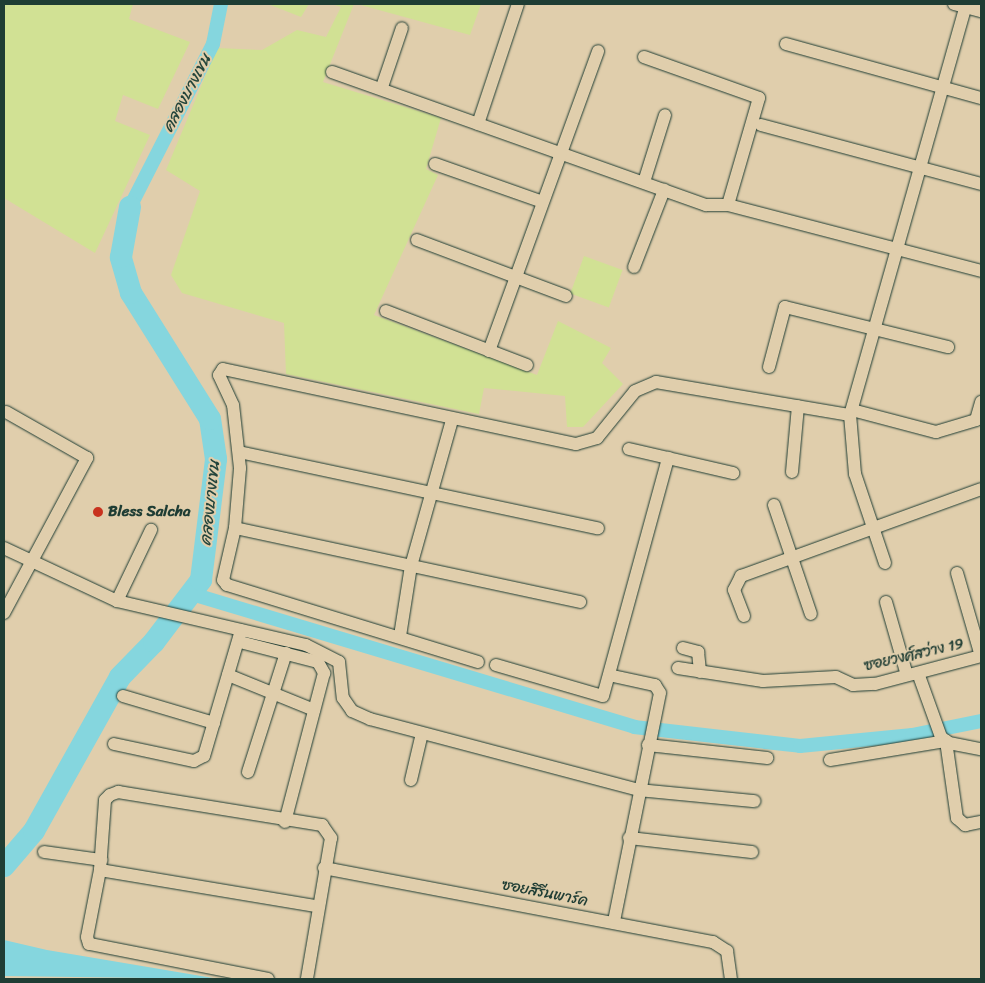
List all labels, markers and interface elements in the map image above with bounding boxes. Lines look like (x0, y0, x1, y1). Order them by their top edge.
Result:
water label: คลองบางเขน (158, 51, 216, 135)
water label: คลองบางเขน (196, 459, 224, 547)
place label: Bless Salcha (108, 503, 190, 521)
marker: Bless Salcha (92, 506, 104, 518)
street label: ซอยวงศ์สว่าง 19 (862, 635, 966, 675)
street label: ซอยสิรีนพาร์ค (500, 876, 590, 910)

